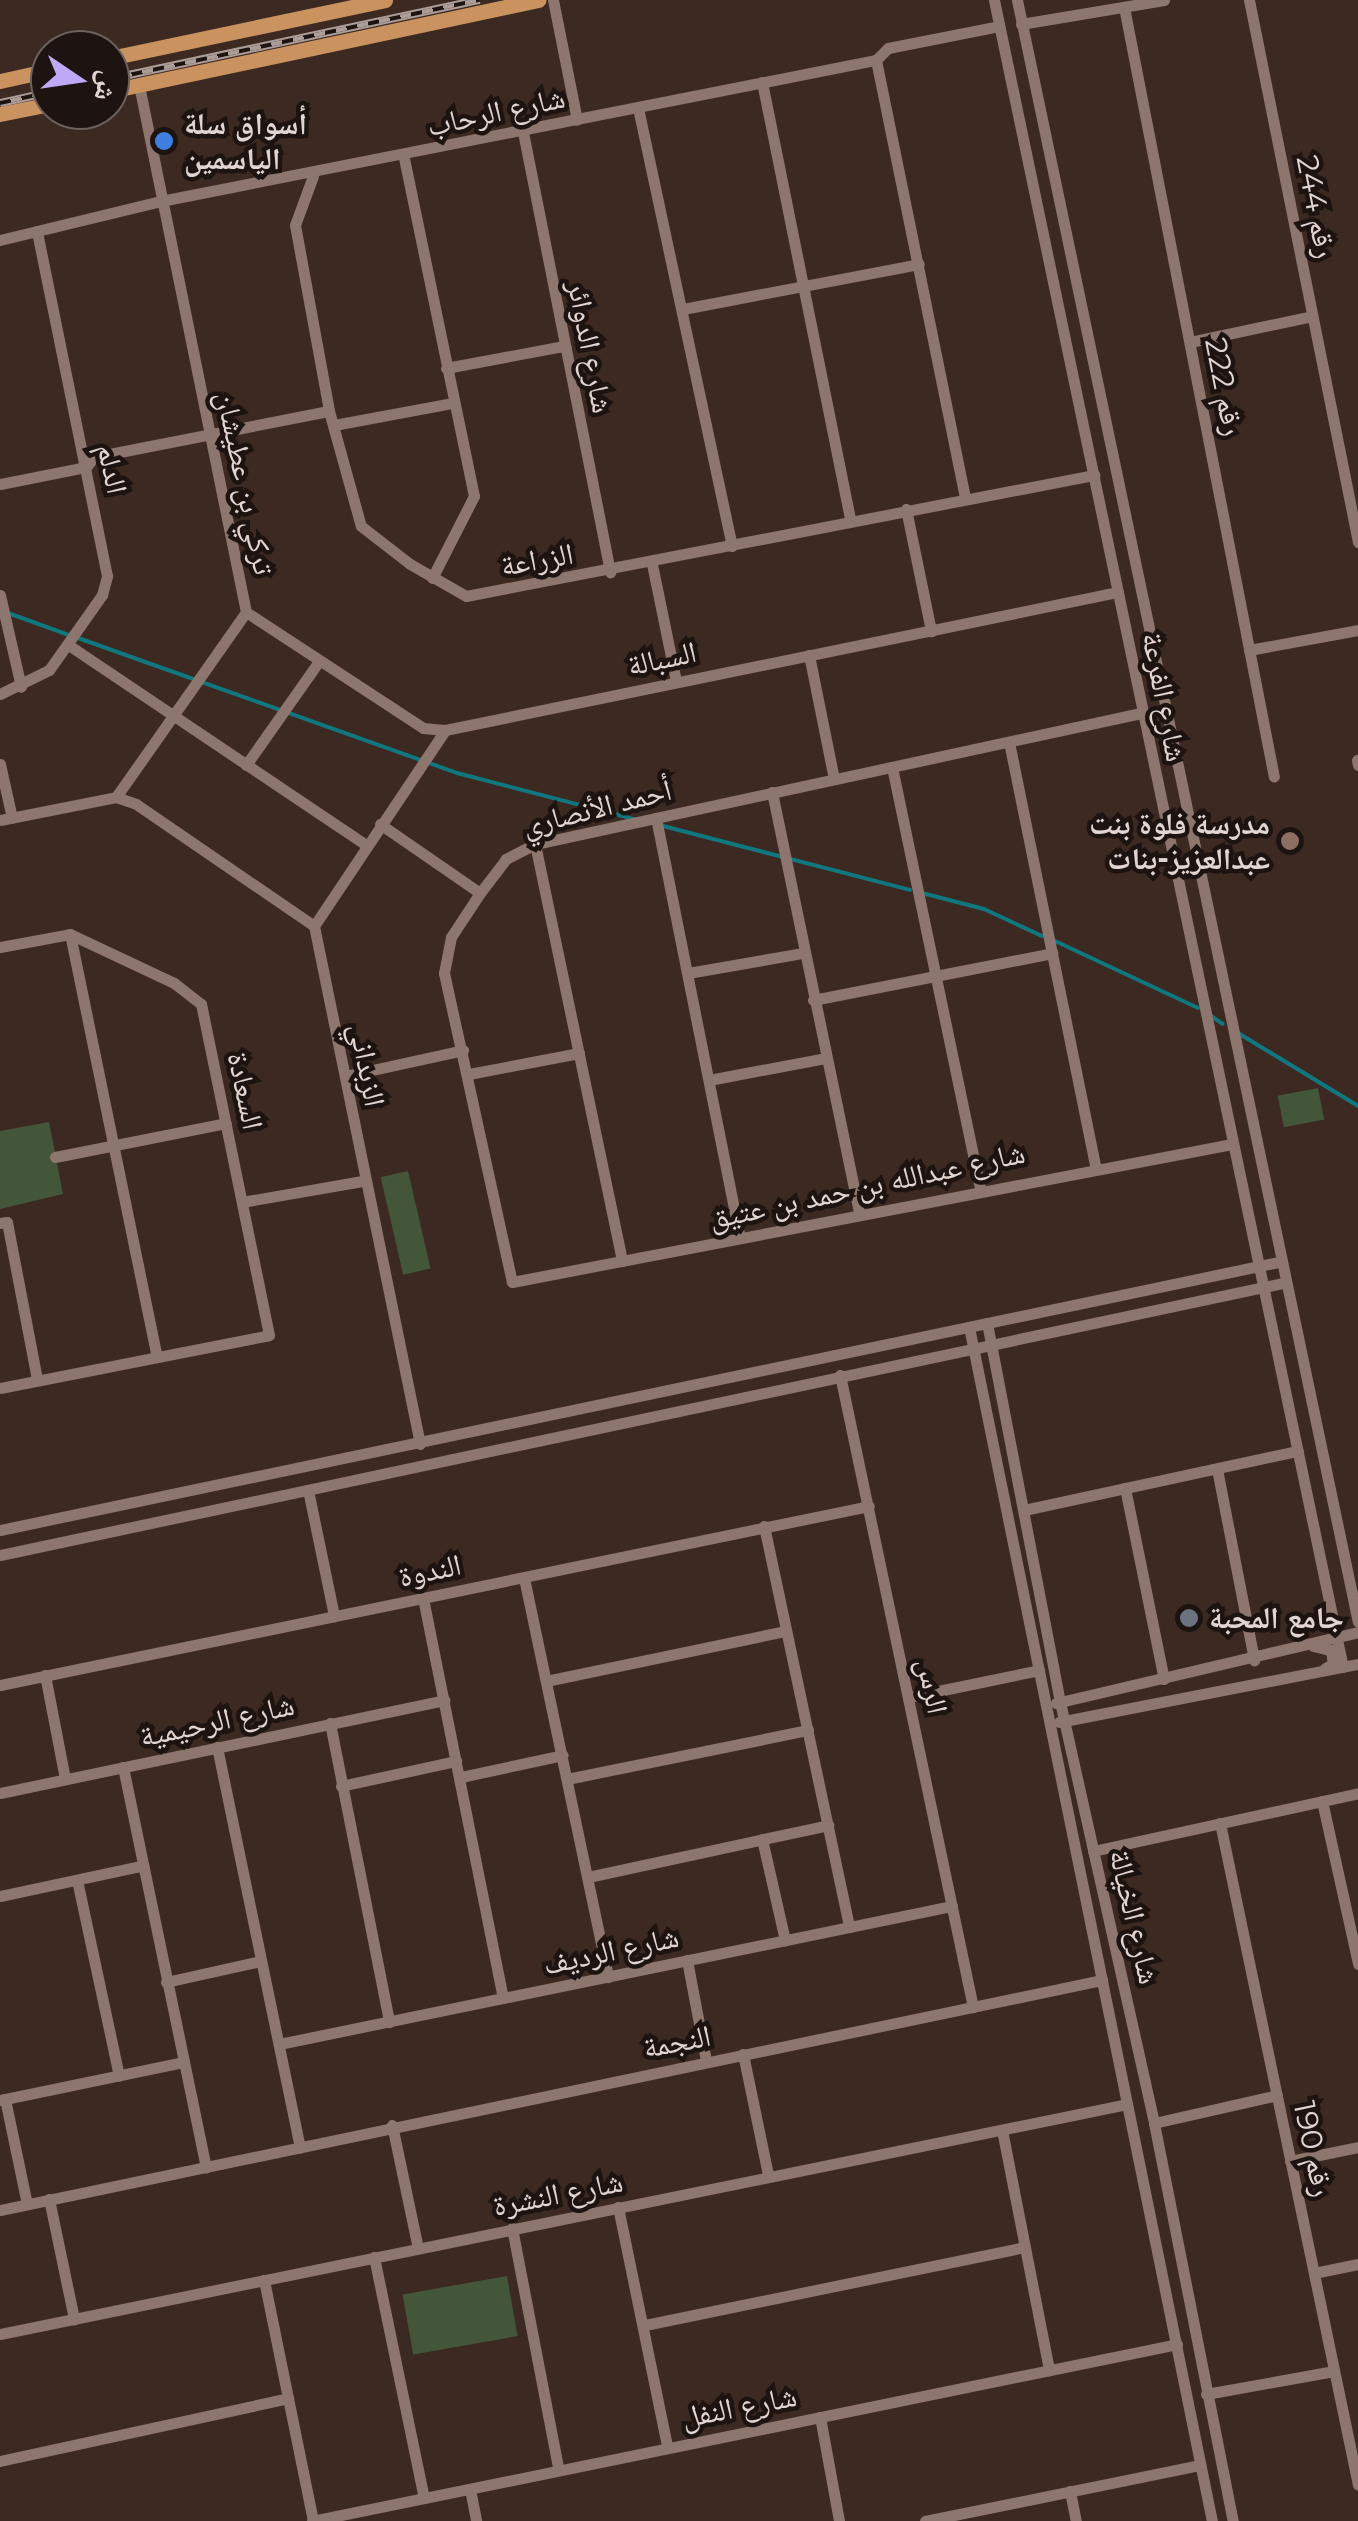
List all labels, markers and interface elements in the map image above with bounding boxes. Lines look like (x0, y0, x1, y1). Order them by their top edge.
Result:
north arrow (30, 30, 130, 130)
text: ش (87, 68, 127, 105)
street label: شارع الرحاب (424, 80, 568, 144)
place label: أسواق سلة الياسمين (184, 106, 307, 176)
marker: أسواق سلة الياسمين (153, 130, 175, 152)
street label: رقم 244 (1288, 153, 1344, 261)
street label: شارع الدوائر (560, 278, 620, 416)
street label: رقم 222 (1197, 335, 1251, 439)
street label: تركي بن عطيشان (208, 388, 282, 578)
street label: الدلم (89, 441, 135, 497)
street label: الزراعة (498, 536, 576, 584)
street label: شارع الفرعة (1134, 629, 1194, 765)
street label: السبالة (624, 634, 700, 684)
street label: أحمد الأنصاري (519, 772, 675, 844)
place label: مدرسة فلوة بنت عبدالعزيز-بنات (1089, 806, 1270, 876)
marker: مدرسة فلوة بنت عبدالعزيز-بنات (1279, 830, 1301, 852)
street label: الزبداني (341, 1020, 393, 1110)
street label: السعادة (219, 1049, 271, 1133)
street label: شارع عبدالله بن حمد بن عتيق (706, 1135, 1028, 1237)
street label: الندوة (396, 1547, 464, 1595)
place label: جامع المحبة (1209, 1600, 1344, 1636)
marker: جامع المحبة (1178, 1607, 1200, 1629)
street label: الرس (909, 1655, 955, 1717)
street label: شارع الرحيمية (136, 1687, 298, 1755)
street label: شارع الخيالة (1101, 1846, 1167, 1988)
street label: شارع الرديف (540, 1919, 682, 1983)
street label: النجمة (640, 2018, 714, 2066)
street label: رقم 190 (1285, 2098, 1341, 2200)
street label: شارع النشرة (490, 2164, 626, 2224)
street label: شارع النفل (678, 2378, 800, 2436)

